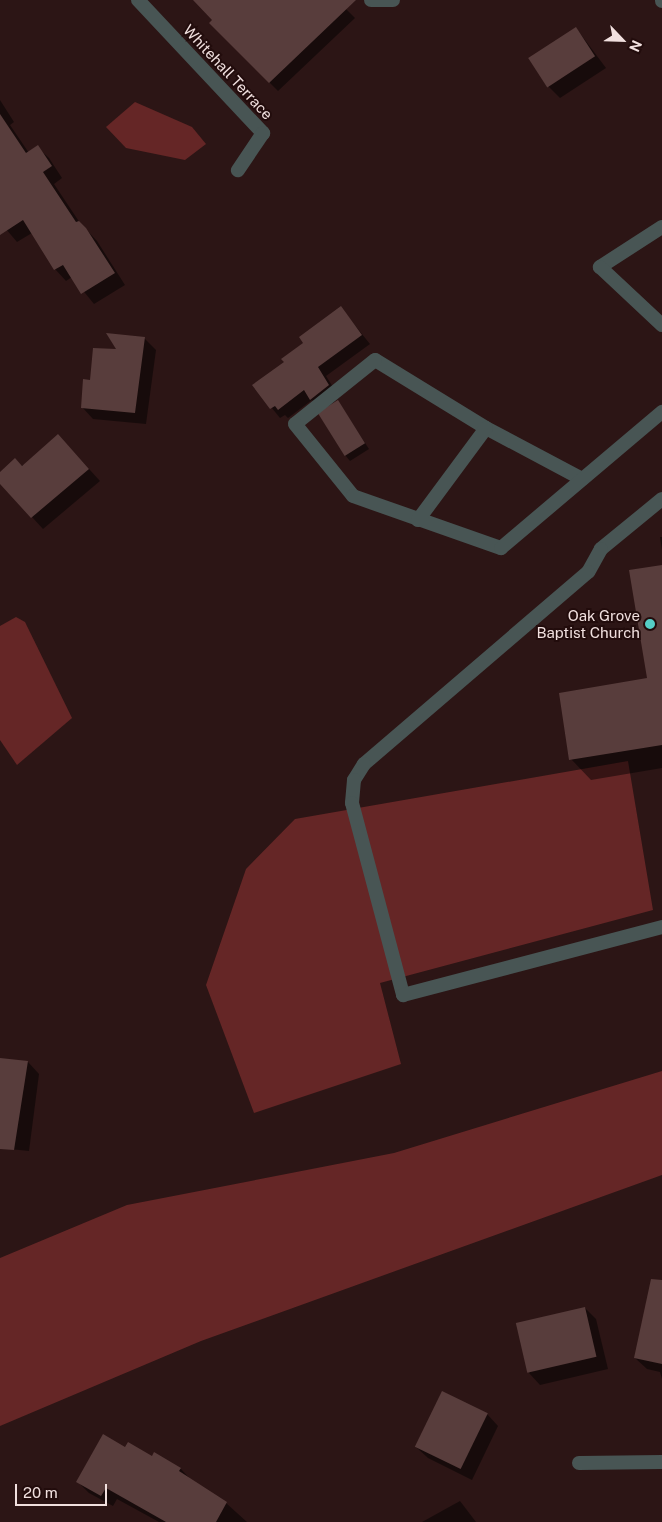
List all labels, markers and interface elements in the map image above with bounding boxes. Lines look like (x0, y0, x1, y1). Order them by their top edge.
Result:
north arrow (597, 15, 647, 65)
street label: Whitehall Terrace (179, 21, 277, 123)
text: N (626, 38, 645, 54)
place label: Oak Grove Baptist Church (536, 606, 640, 641)
marker: Oak Grove Baptist Church (644, 618, 656, 630)
scale bar (18, 1474, 110, 1506)
text: 20 m (23, 1484, 58, 1501)

